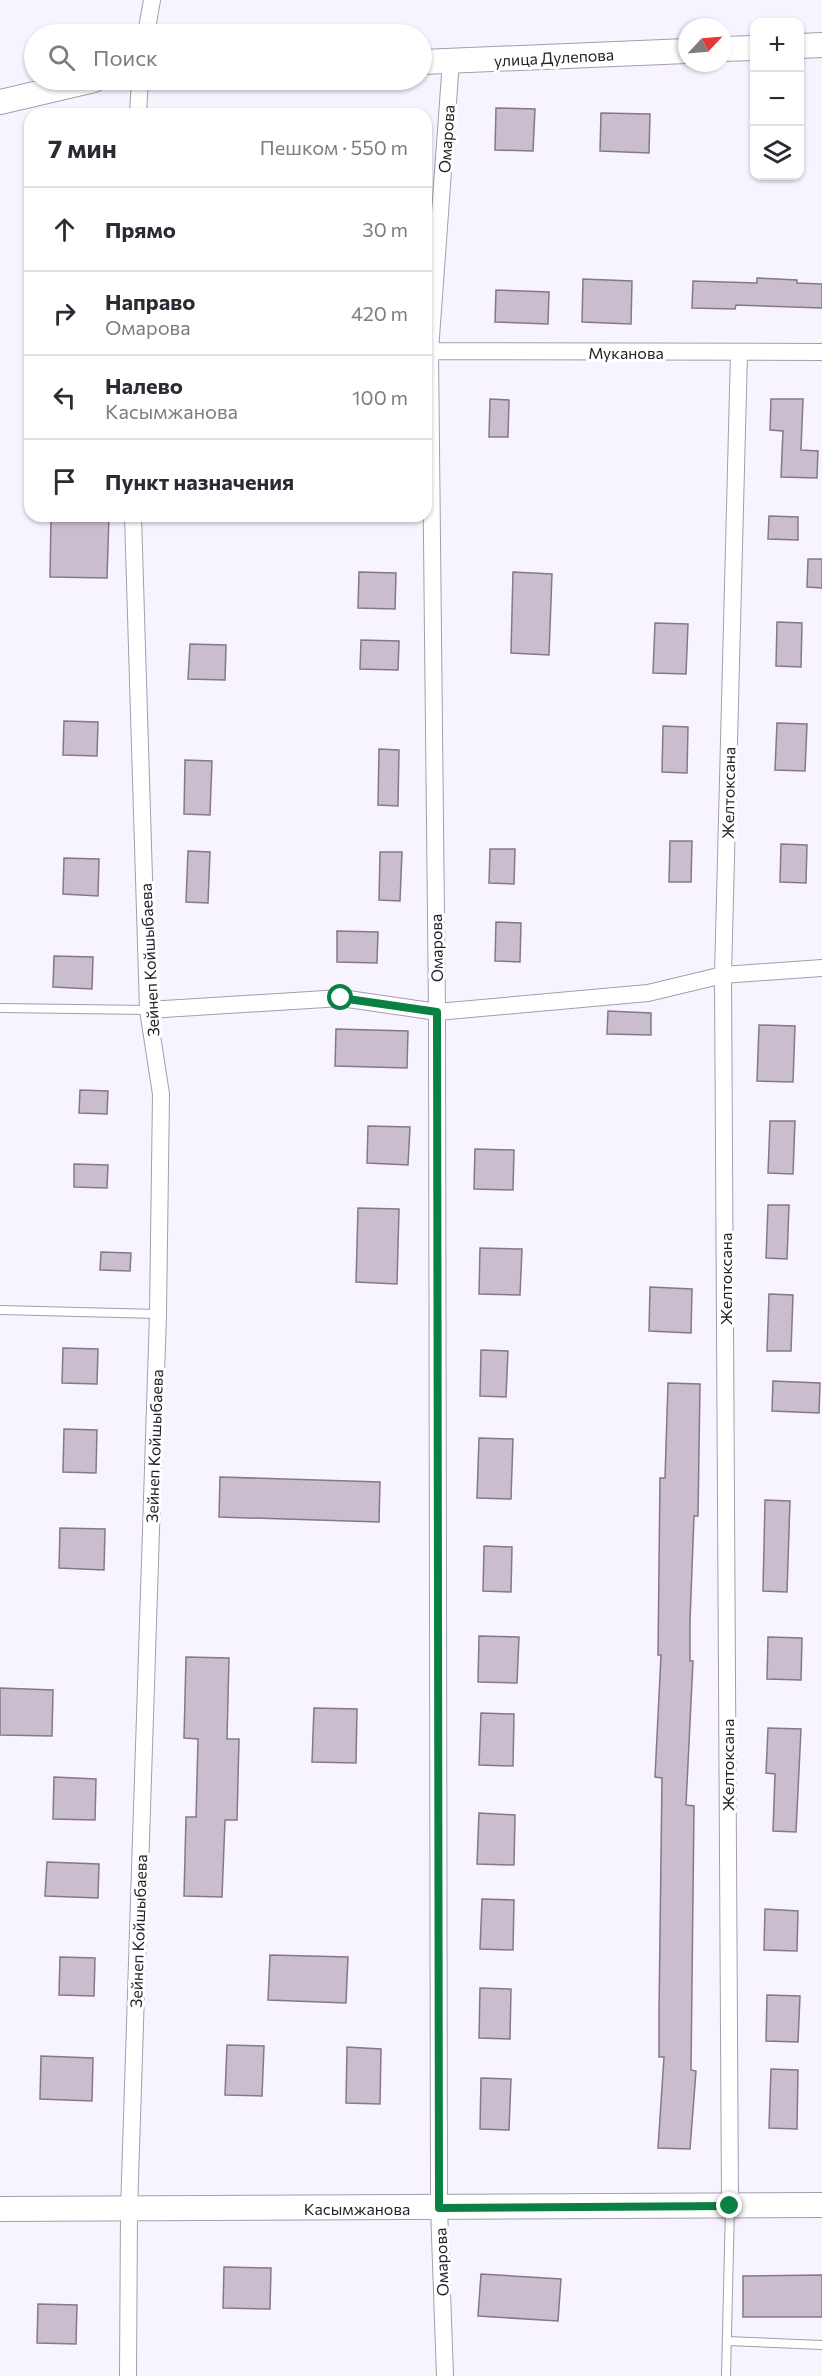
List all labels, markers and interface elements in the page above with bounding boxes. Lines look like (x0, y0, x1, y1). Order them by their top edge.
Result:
north arrow (678, 18, 732, 72)
map controls (750, 18, 804, 180)
button: + (750, 18, 804, 72)
search box (24, 24, 432, 90)
icon: search (45, 41, 78, 74)
text: Поиск (93, 44, 158, 71)
street label: улица Дулепова (493, 44, 615, 70)
button: − (750, 72, 804, 126)
street label: Омарова (434, 104, 458, 174)
button: layers (750, 126, 804, 180)
text: 7 мин (48, 132, 117, 163)
text: Пешком · 550 m (260, 135, 408, 159)
icon: ahead (48, 213, 81, 246)
text: Прямо (105, 216, 176, 243)
text: 30 m (362, 217, 408, 241)
text: Направо (105, 288, 195, 315)
icon: right (48, 297, 81, 330)
text: 420 m (351, 301, 408, 325)
text: Омарова (105, 315, 191, 339)
street label: Муканова (588, 343, 664, 362)
text: Налево (105, 372, 183, 399)
icon: left (48, 381, 81, 414)
text: 100 m (352, 385, 408, 409)
text: Касымжанова (105, 399, 238, 423)
icon: arrive (48, 465, 81, 498)
text: Пункт назначения (105, 468, 294, 495)
street label: Желтоксана (718, 747, 738, 839)
street label: Зейнеп Койшыбаева (135, 883, 163, 1037)
street label: Омарова (426, 914, 446, 982)
route start (327, 984, 353, 1010)
street label: Желтоксана (716, 1233, 735, 1325)
street label: Зейнеп Койшыбаева (142, 1369, 166, 1523)
street label: Желтоксана (718, 1719, 737, 1811)
street label: Зейнеп Койшыбаева (126, 1854, 150, 2008)
route end (716, 2192, 742, 2218)
street label: Касымжанова (304, 2199, 410, 2218)
street label: Омарова (430, 2227, 452, 2297)

